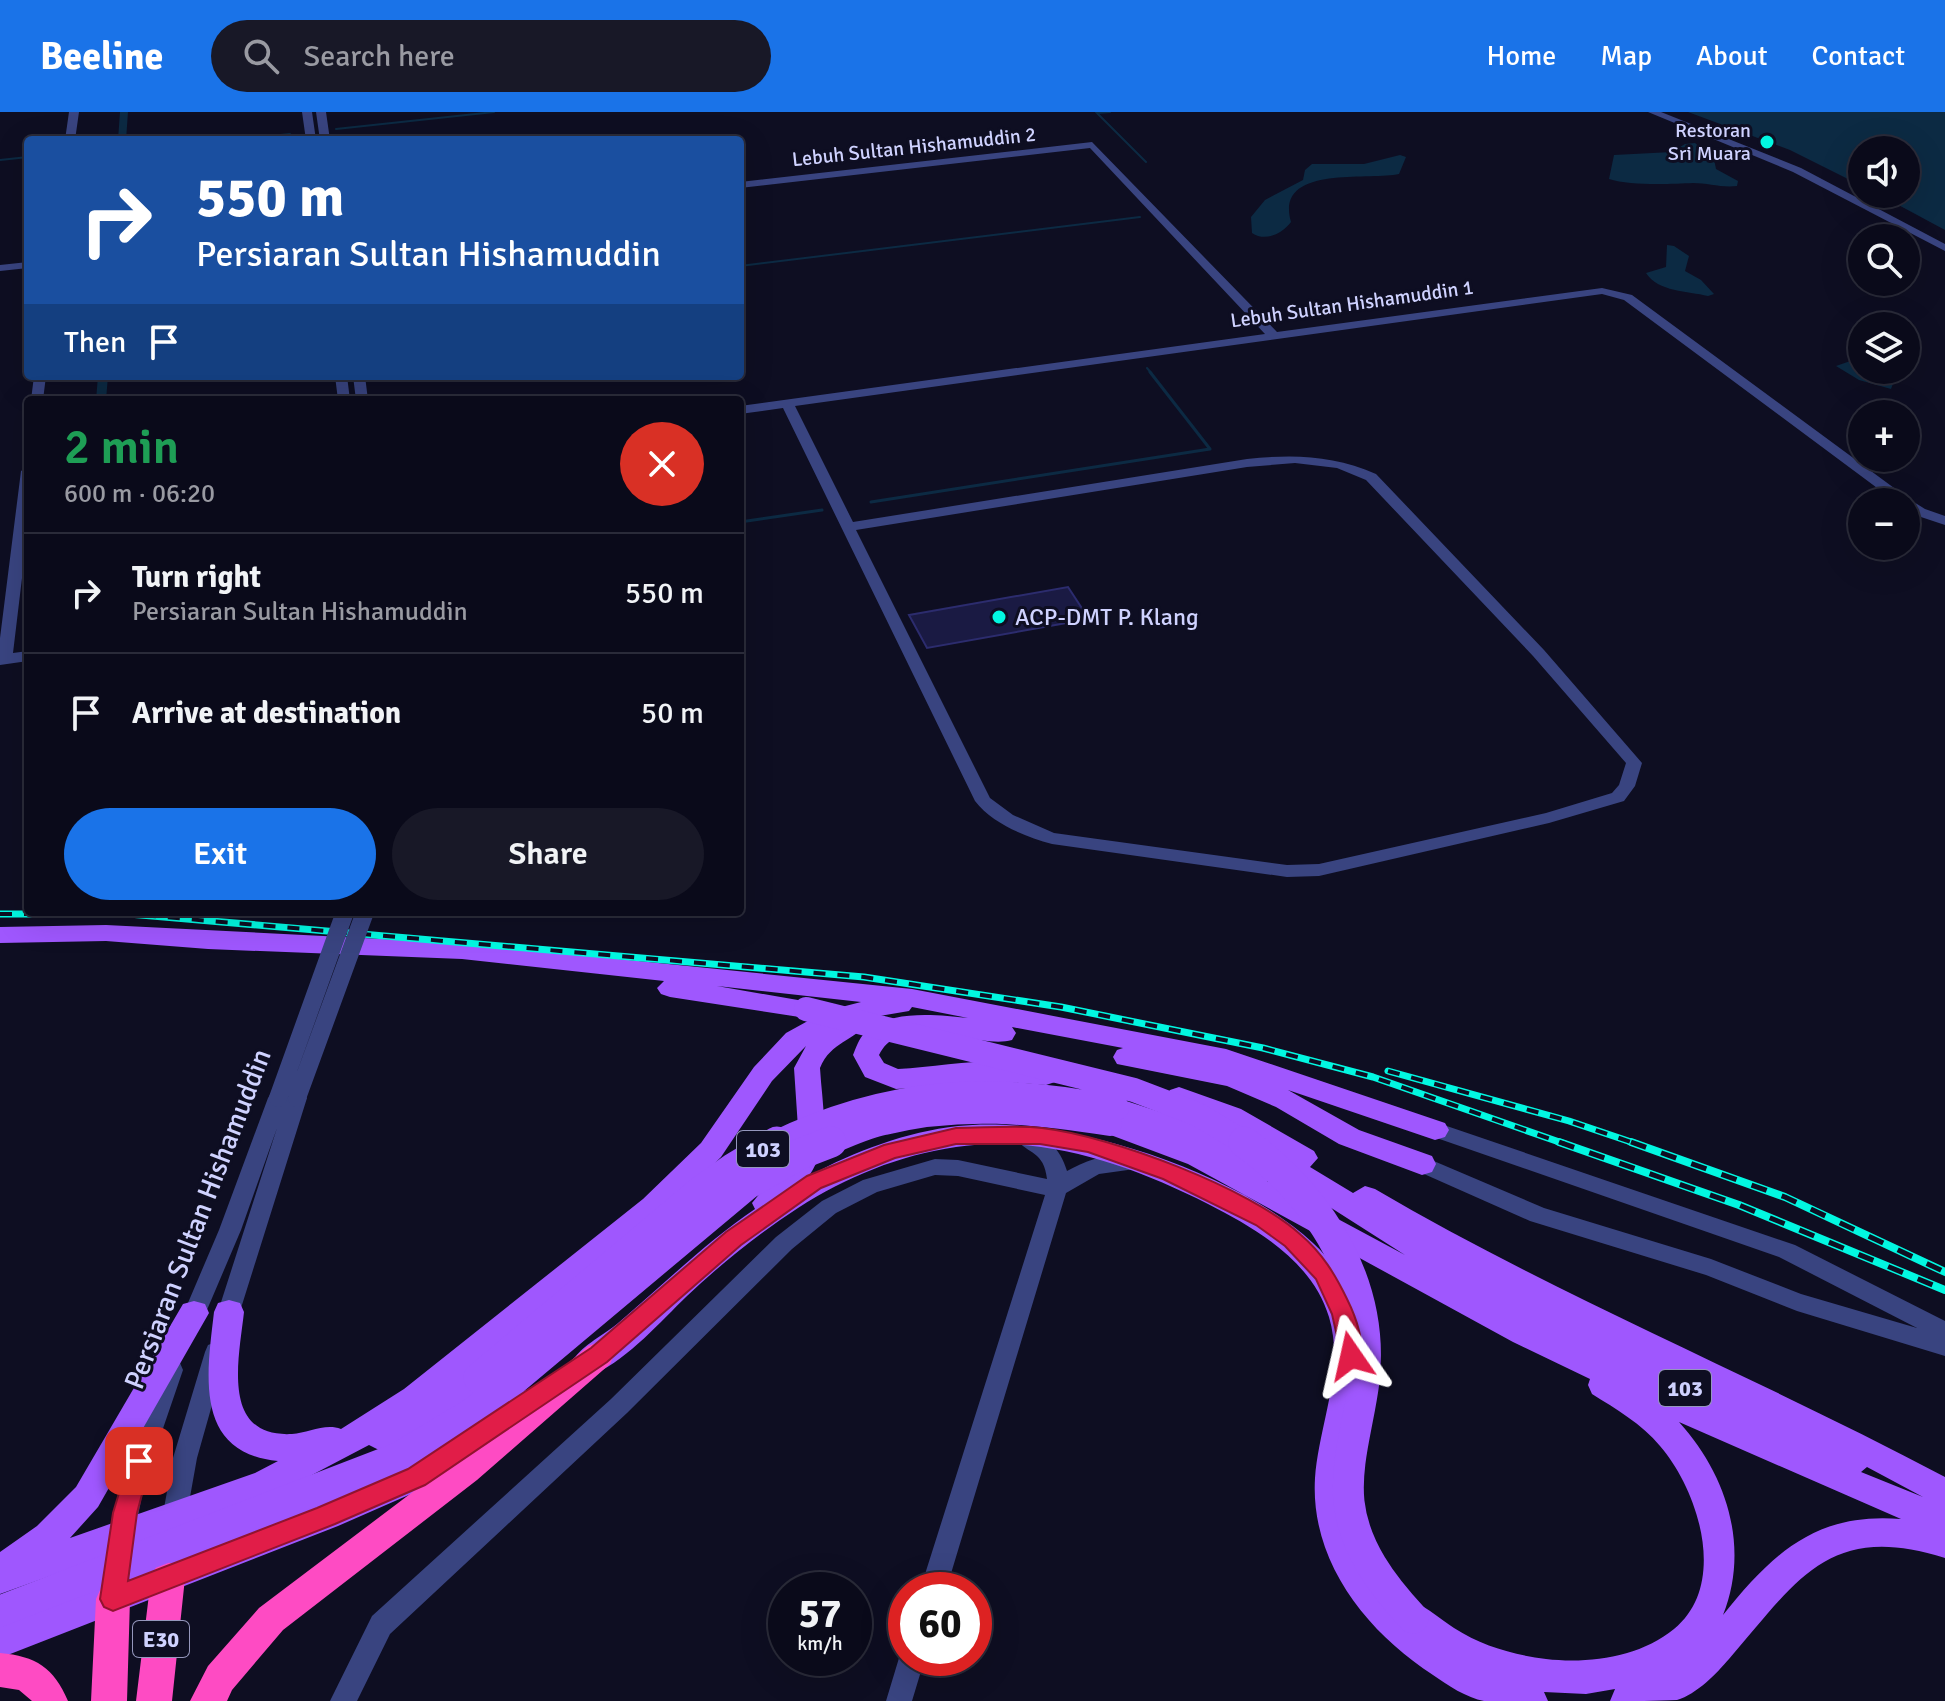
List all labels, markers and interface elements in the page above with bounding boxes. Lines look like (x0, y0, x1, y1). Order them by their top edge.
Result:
search box (211, 20, 771, 92)
text: Beeline (40, 33, 163, 80)
icon: search (239, 34, 283, 78)
text: Search here (303, 38, 455, 75)
text: Home (1487, 39, 1556, 73)
text: Map (1600, 39, 1652, 73)
text: About (1696, 39, 1768, 73)
text: Contact (1812, 39, 1905, 73)
place label: Restoran Sri Muara (1668, 118, 1751, 166)
street label: Lebuh Sultan Hishamuddin 2 (791, 122, 1037, 172)
marker: Restoran Sri Muara (1758, 133, 1776, 151)
map controls (1848, 136, 1920, 560)
button: sound (1848, 136, 1920, 208)
text: 550 m (196, 163, 344, 232)
icon: right (64, 168, 168, 272)
button: search (1848, 224, 1920, 296)
text: Persiaran Sultan Hishamuddin (196, 232, 661, 277)
street label: Lebuh Sultan Hishamuddin 1 (1229, 275, 1475, 333)
button: layers (1848, 312, 1920, 384)
icon: arrive (142, 320, 186, 364)
text: Then (64, 324, 126, 361)
button: + (1848, 400, 1920, 472)
text: 2 min (64, 418, 179, 477)
button: close (620, 422, 704, 506)
text: 600 m · 06:20 (64, 478, 215, 510)
button: − (1848, 488, 1920, 560)
text: Turn right (132, 559, 261, 596)
icon: right (64, 571, 108, 615)
text: 550 m (625, 575, 704, 612)
text: Persiaran Sultan Hishamuddin (132, 596, 468, 628)
place label: ACP-DMT P. Klang (1015, 602, 1199, 632)
marker: ACP-DMT P. Klang (990, 608, 1008, 626)
icon: arrive (64, 691, 108, 735)
text: Arrive at destination (132, 695, 401, 732)
text: 50 m (641, 695, 704, 732)
button: Exit (64, 808, 376, 900)
button: Share (392, 808, 704, 900)
street label: Persiaran Sultan Hishamuddin (117, 1044, 279, 1394)
road number: 103 (737, 1131, 789, 1167)
position arrow (1309, 1314, 1393, 1398)
road number: 103 (1659, 1370, 1711, 1406)
pin (105, 1427, 173, 1495)
icon: arrive (117, 1439, 161, 1483)
speed limit sign: 60 (888, 1572, 992, 1676)
text: 57 (798, 1589, 842, 1639)
road number: E30 (133, 1621, 189, 1657)
text: km/h (797, 1631, 843, 1656)

